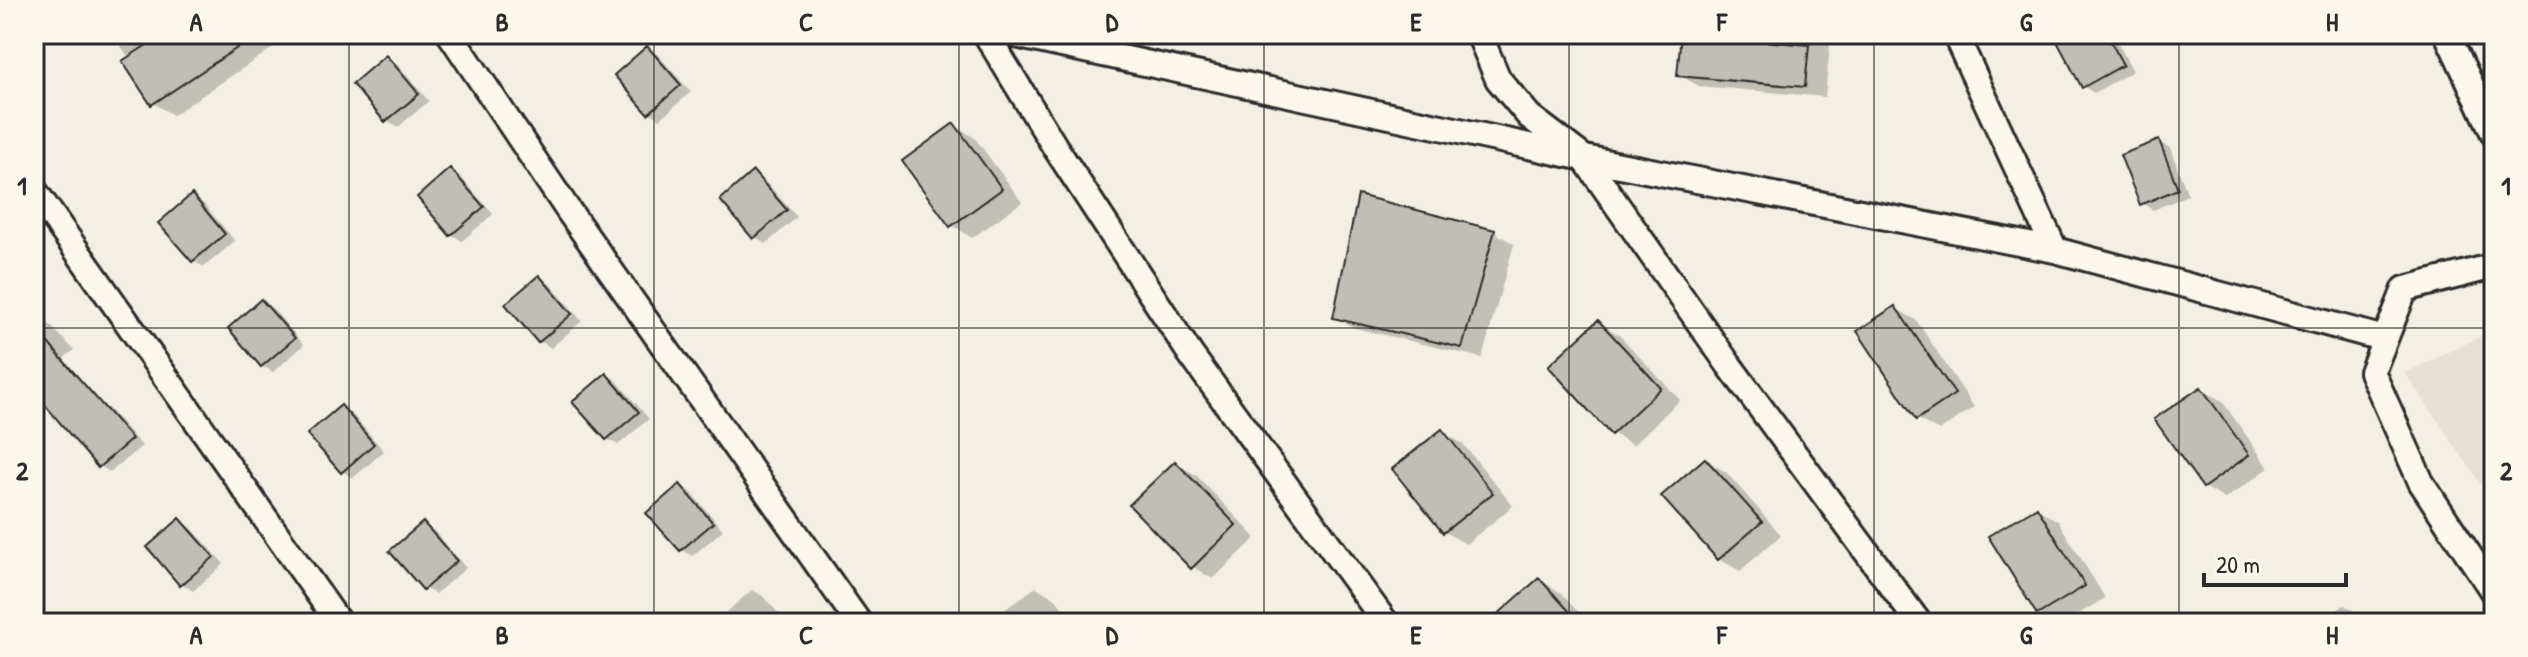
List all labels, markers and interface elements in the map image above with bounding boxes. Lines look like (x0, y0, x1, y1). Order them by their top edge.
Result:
text: A (190, 4, 203, 39)
text: B (495, 4, 509, 39)
text: C (799, 4, 813, 39)
text: D (1106, 4, 1119, 39)
text: E (1410, 4, 1422, 39)
text: F (1716, 4, 1728, 39)
text: G (2020, 4, 2033, 39)
text: H (2326, 4, 2338, 39)
text: 1 (17, 168, 27, 203)
text: 1 (2501, 168, 2511, 203)
text: 2 (16, 453, 29, 488)
text: 2 (2500, 453, 2513, 488)
scale bar (2204, 537, 2346, 587)
text: 20 m (2216, 548, 2260, 580)
text: A (190, 617, 203, 652)
text: B (495, 617, 509, 652)
text: C (799, 617, 813, 652)
text: D (1106, 617, 1119, 652)
text: E (1410, 617, 1422, 652)
text: F (1716, 617, 1728, 652)
text: G (2020, 617, 2033, 652)
text: H (2326, 617, 2338, 652)

